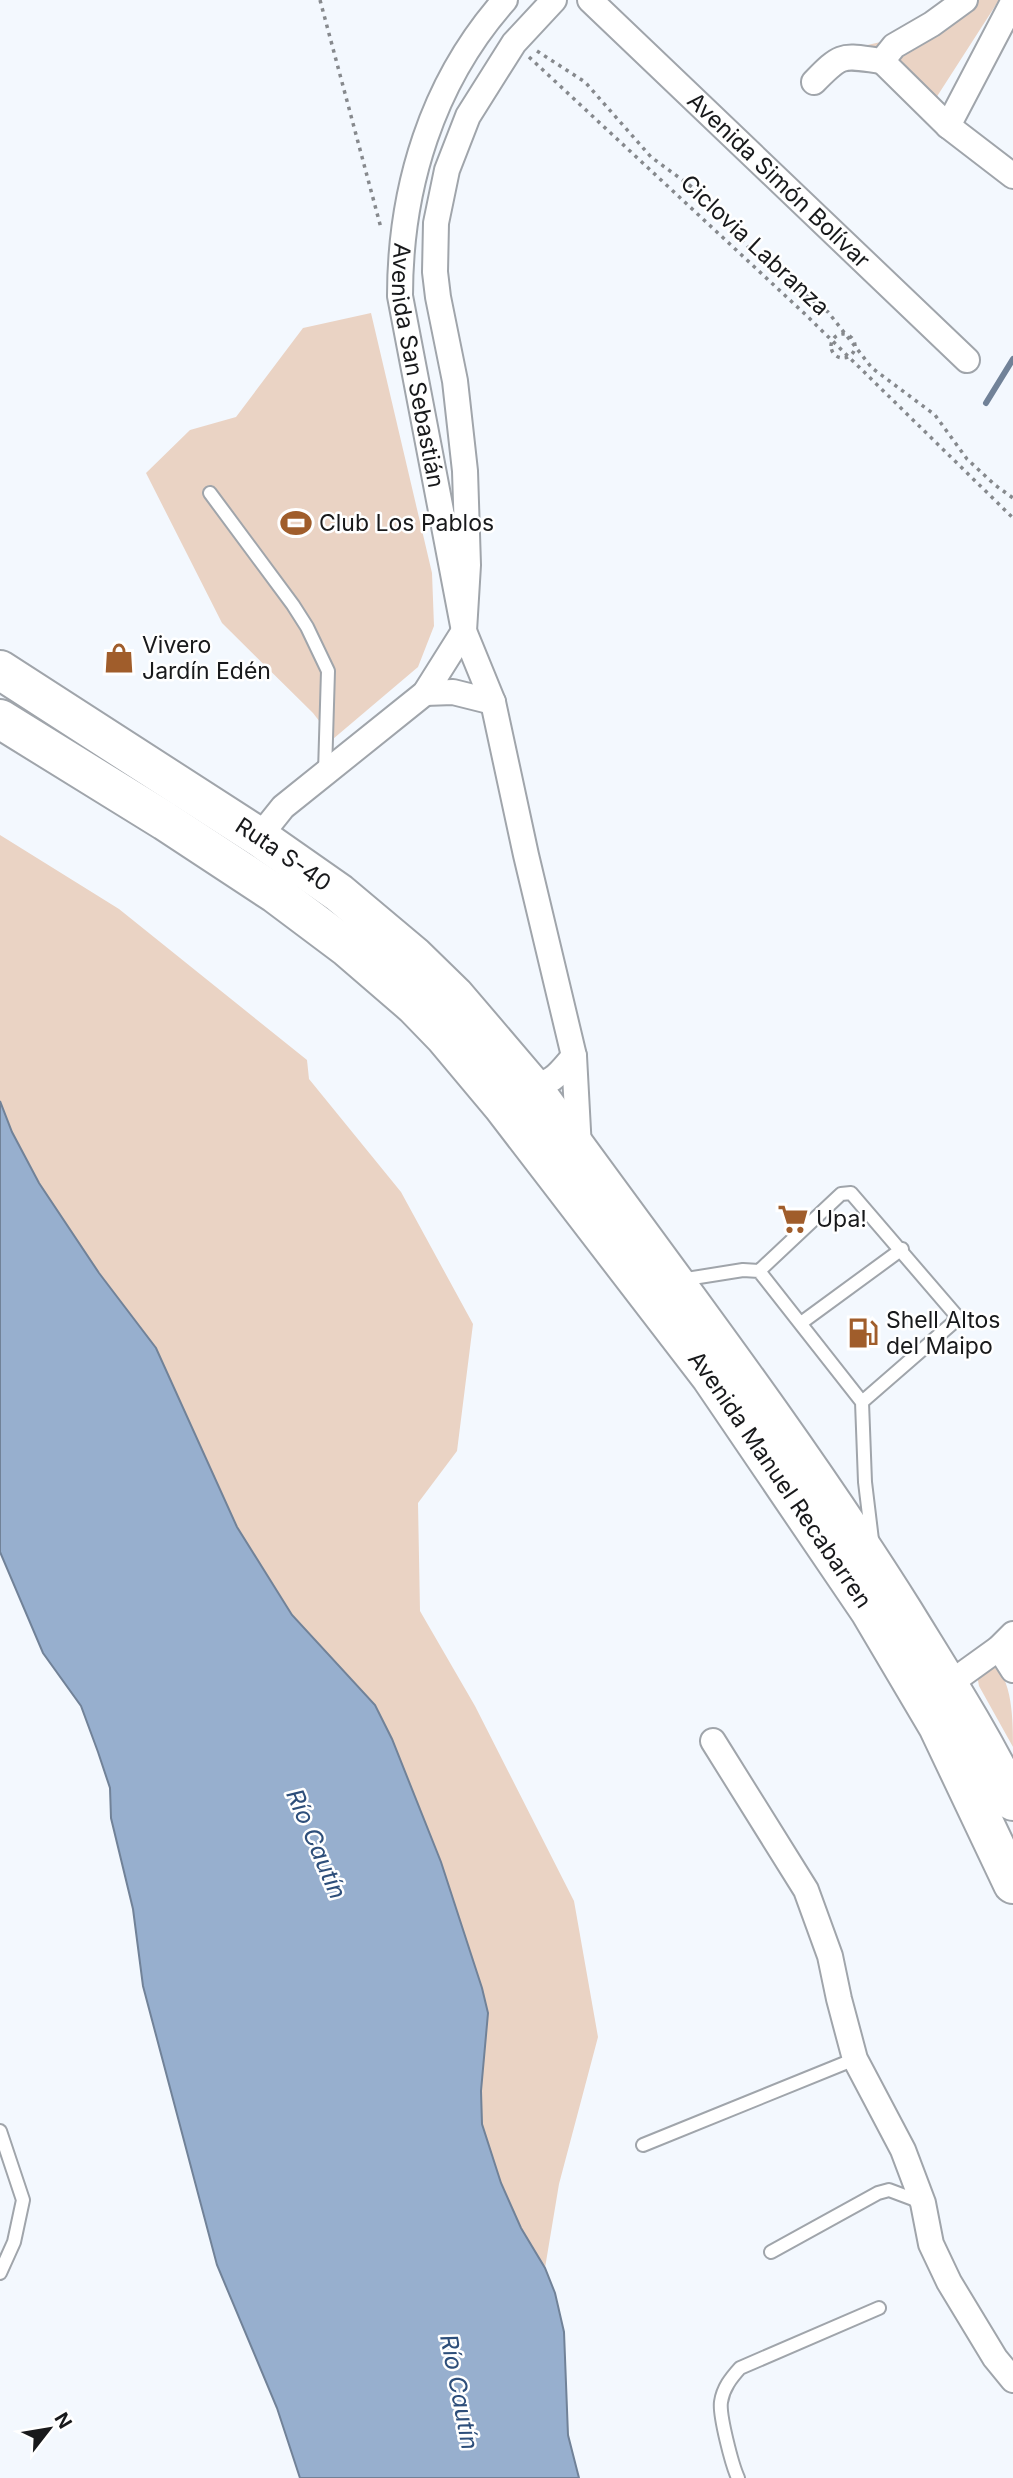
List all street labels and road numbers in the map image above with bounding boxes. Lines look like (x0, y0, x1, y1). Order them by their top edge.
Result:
street label: Avenida Simón Bolívar (682, 87, 876, 274)
street label: Ciclovia Labranza (675, 169, 835, 321)
street label: Avenida San Sebastián (386, 242, 450, 490)
street label: Ruta S-40 (230, 812, 337, 897)
street label: Avenida Manuel Recabarren (682, 1346, 878, 1613)

